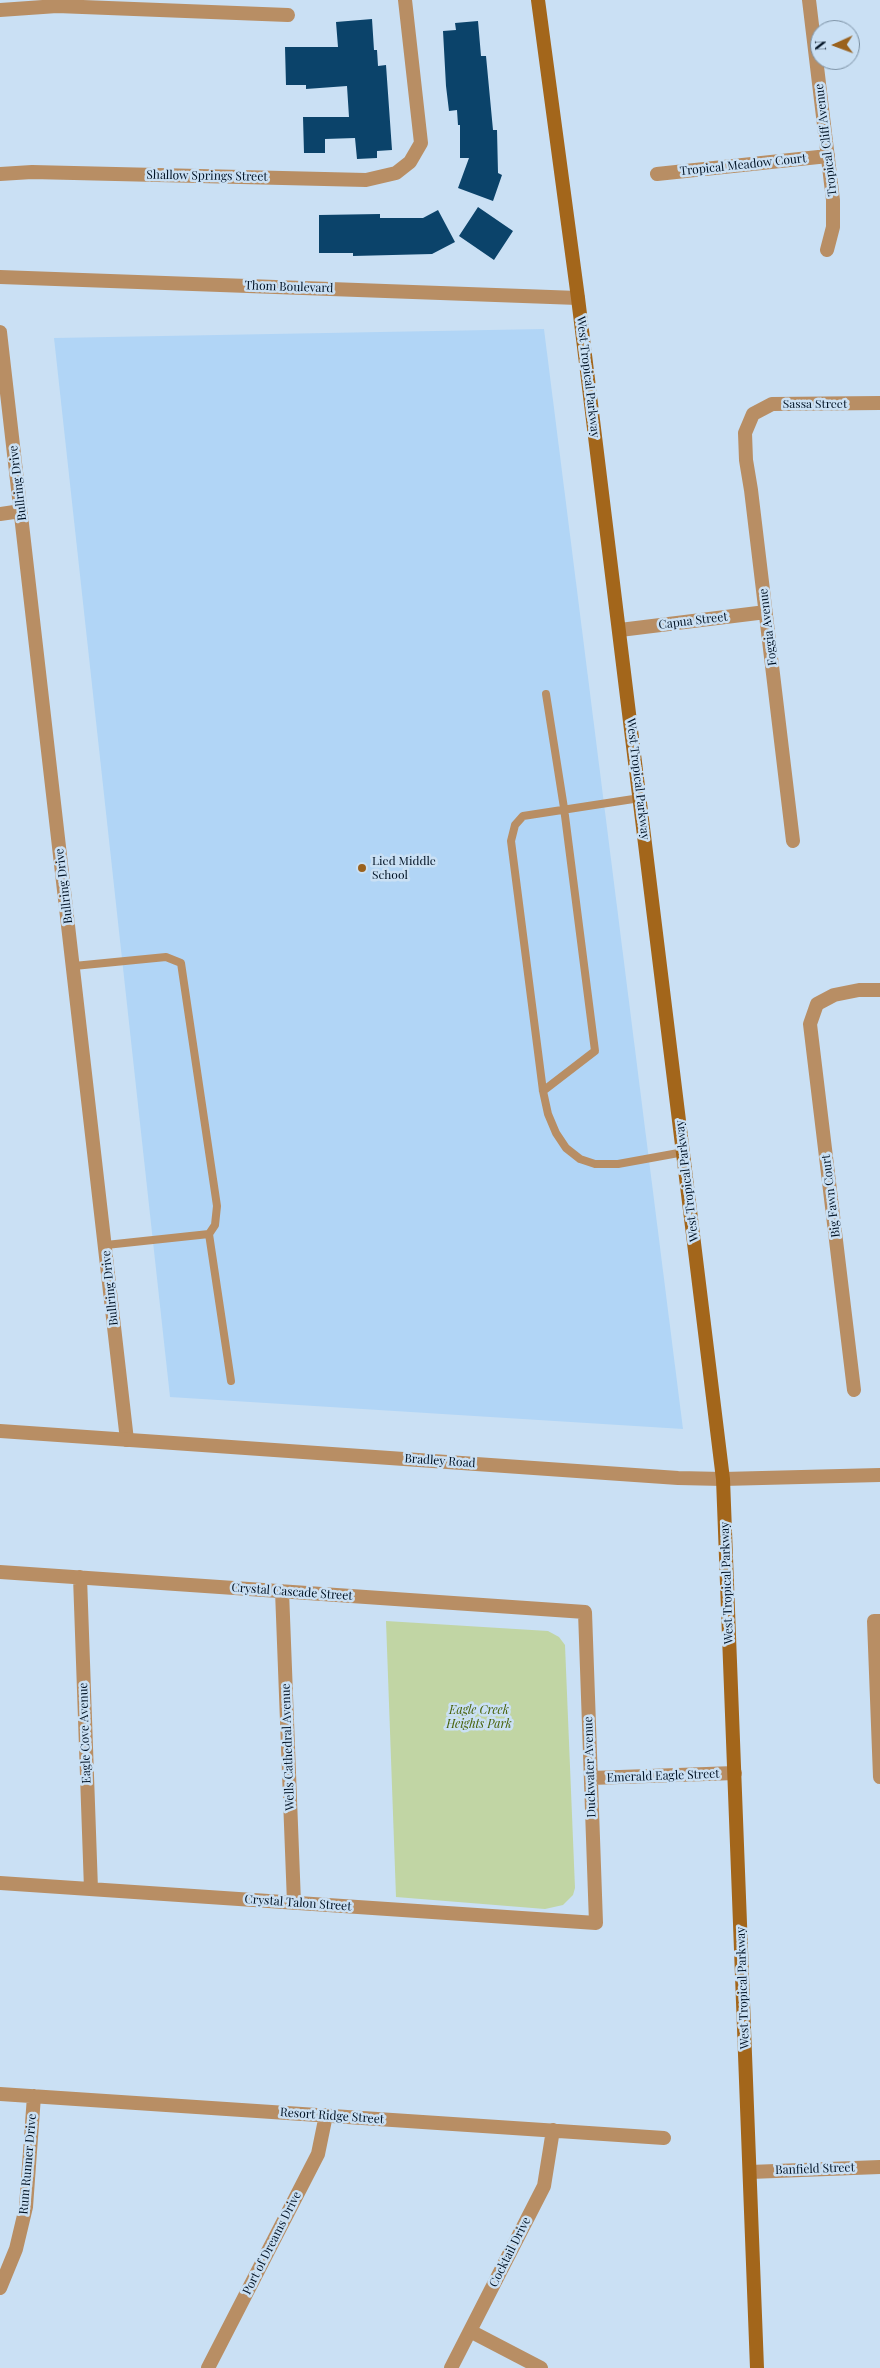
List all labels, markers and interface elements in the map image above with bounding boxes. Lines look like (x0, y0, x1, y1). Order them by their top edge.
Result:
north arrow (810, 20, 860, 70)
text: N (811, 40, 830, 51)
street label: Tropical Cliff Avenue (812, 83, 840, 197)
street label: Tropical Meadow Court (679, 151, 807, 179)
street label: Shallow Springs Street (146, 168, 268, 184)
street label: Thom Boulevard (244, 278, 334, 296)
street label: West Tropical Parkway (573, 315, 603, 439)
street label: Sassa Street (783, 397, 847, 411)
street label: Bullring Drive (6, 444, 30, 522)
street label: Foggia Avenue (756, 587, 780, 667)
street label: Capua Street (658, 610, 728, 632)
street label: West Tropical Parkway (623, 717, 653, 841)
street label: Bullring Drive (52, 847, 76, 925)
place label: Lied Middle School (372, 854, 436, 882)
marker: Lied Middle School (356, 862, 368, 874)
street label: West Tropical Parkway (672, 1119, 702, 1243)
street label: Big Fawn Court (819, 1154, 843, 1238)
street label: Bullring Drive (99, 1250, 121, 1326)
street label: Bradley Road (404, 1451, 476, 1471)
street label: West Tropical Parkway (718, 1522, 736, 1644)
street label: Crystal Cascade Street (231, 1581, 353, 1603)
street label: Eagle Cove Avenue (76, 1682, 94, 1784)
street label: Wells Cathedral Avenue (279, 1683, 297, 1811)
park label: Eagle Creek Heights Park (446, 1703, 512, 1731)
street label: Duckwater Avenue (581, 1716, 599, 1818)
street label: Emerald Eagle Street (606, 1767, 720, 1785)
street label: Crystal Talon Street (244, 1892, 352, 1914)
street label: West Tropical Parkway (734, 1927, 752, 2049)
street label: Resort Ridge Street (280, 2105, 384, 2127)
street label: Rum Runner Drive (16, 2113, 40, 2215)
street label: Banfield Street (775, 2160, 855, 2178)
street label: Port of Dreams Drive (240, 2189, 304, 2297)
street label: Cocktail Drive (486, 2215, 534, 2289)

